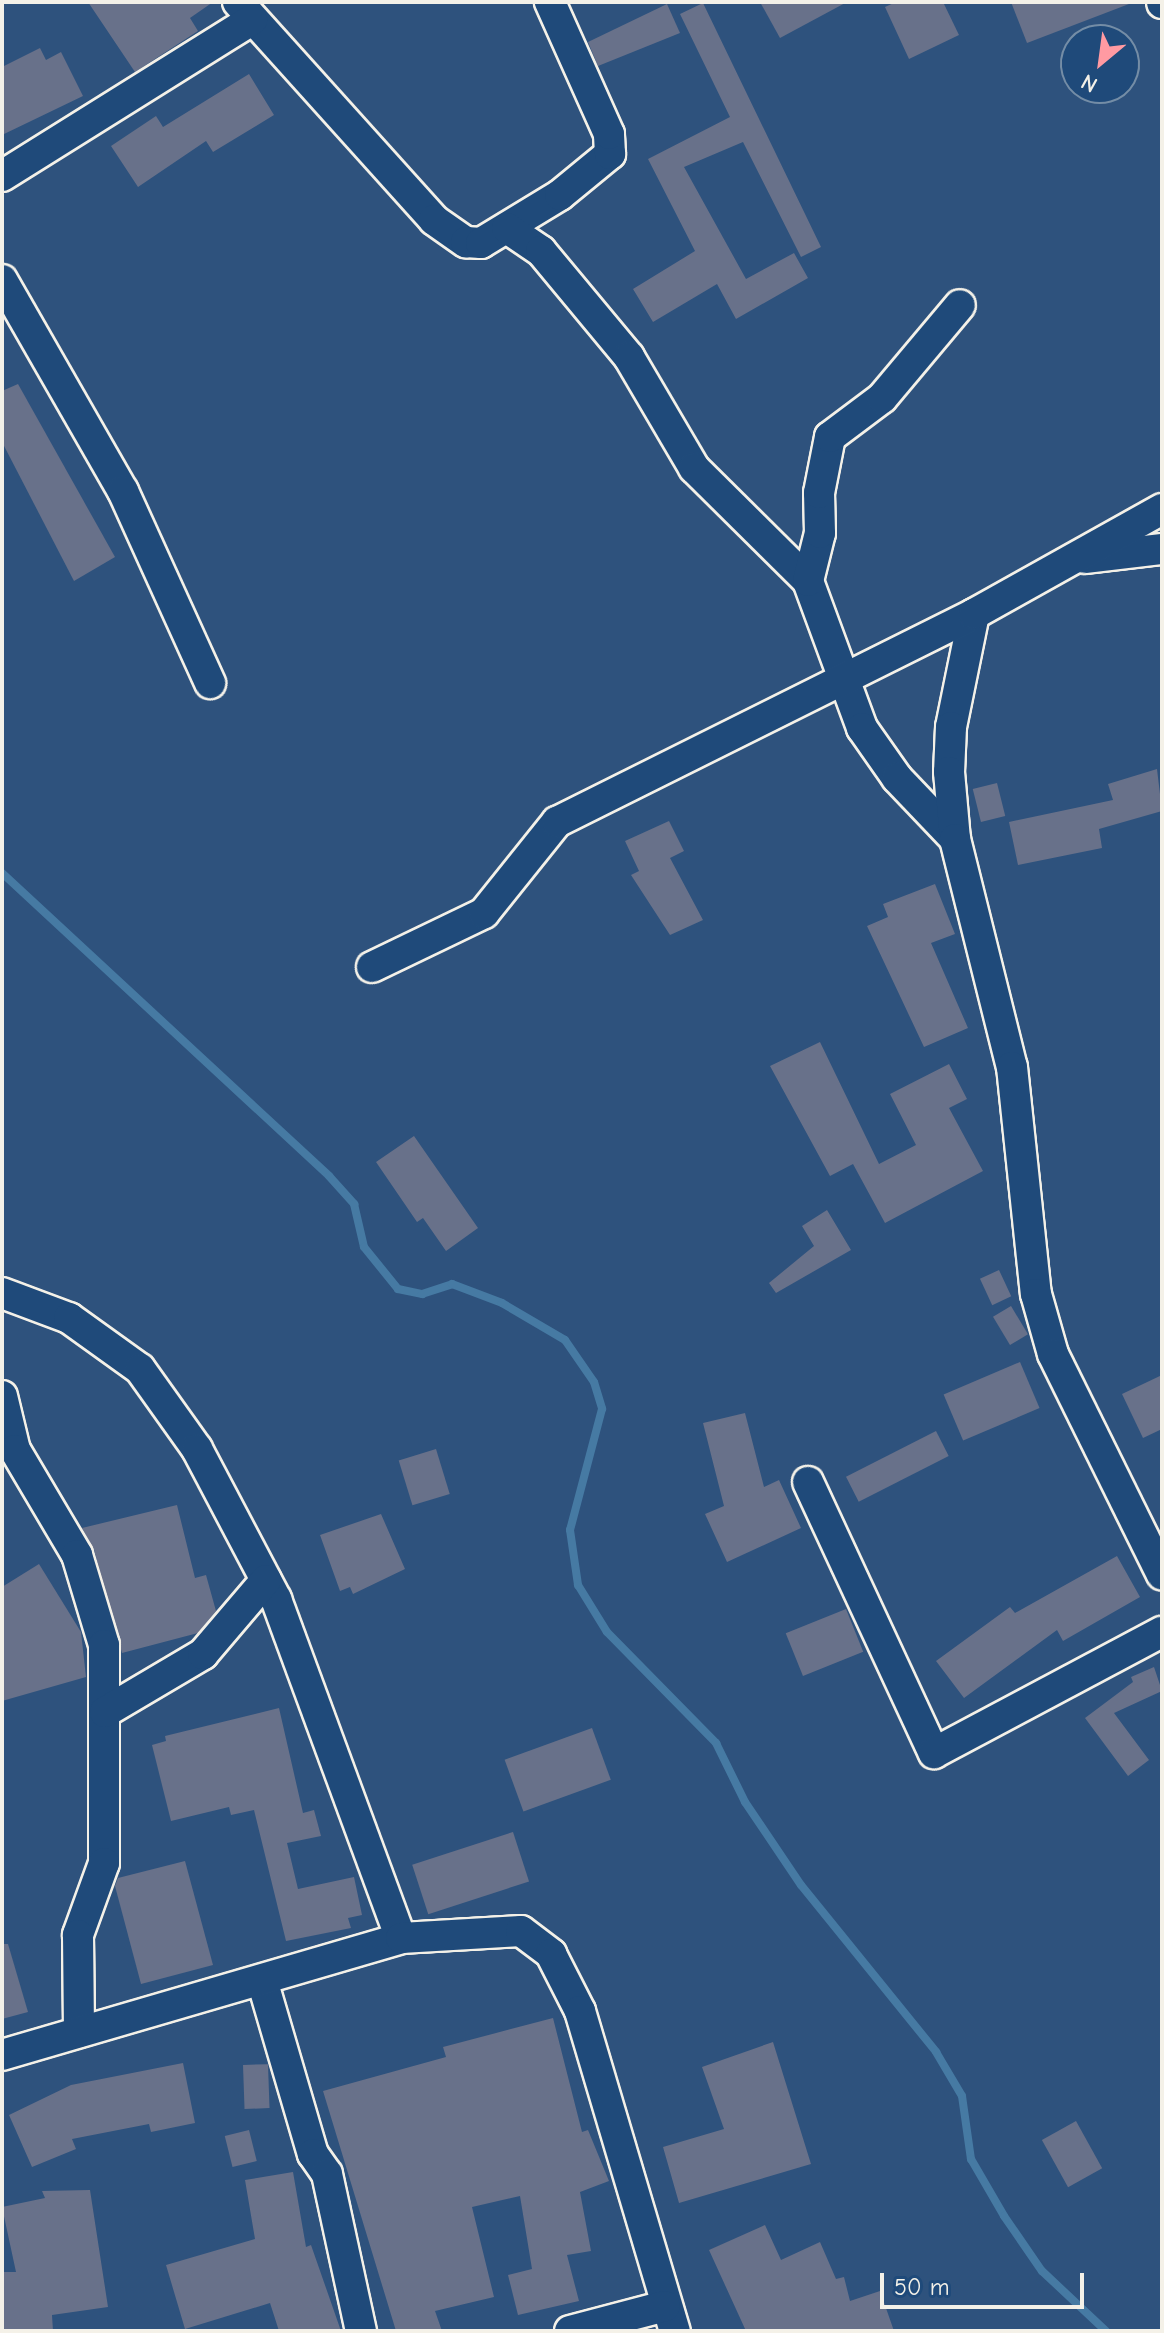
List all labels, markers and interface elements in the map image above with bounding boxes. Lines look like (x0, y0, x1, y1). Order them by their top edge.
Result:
north arrow (1060, 24, 1140, 104)
text: N (1077, 68, 1102, 98)
scale bar (884, 2257, 1088, 2307)
text: 50 m (894, 2273, 950, 2301)

